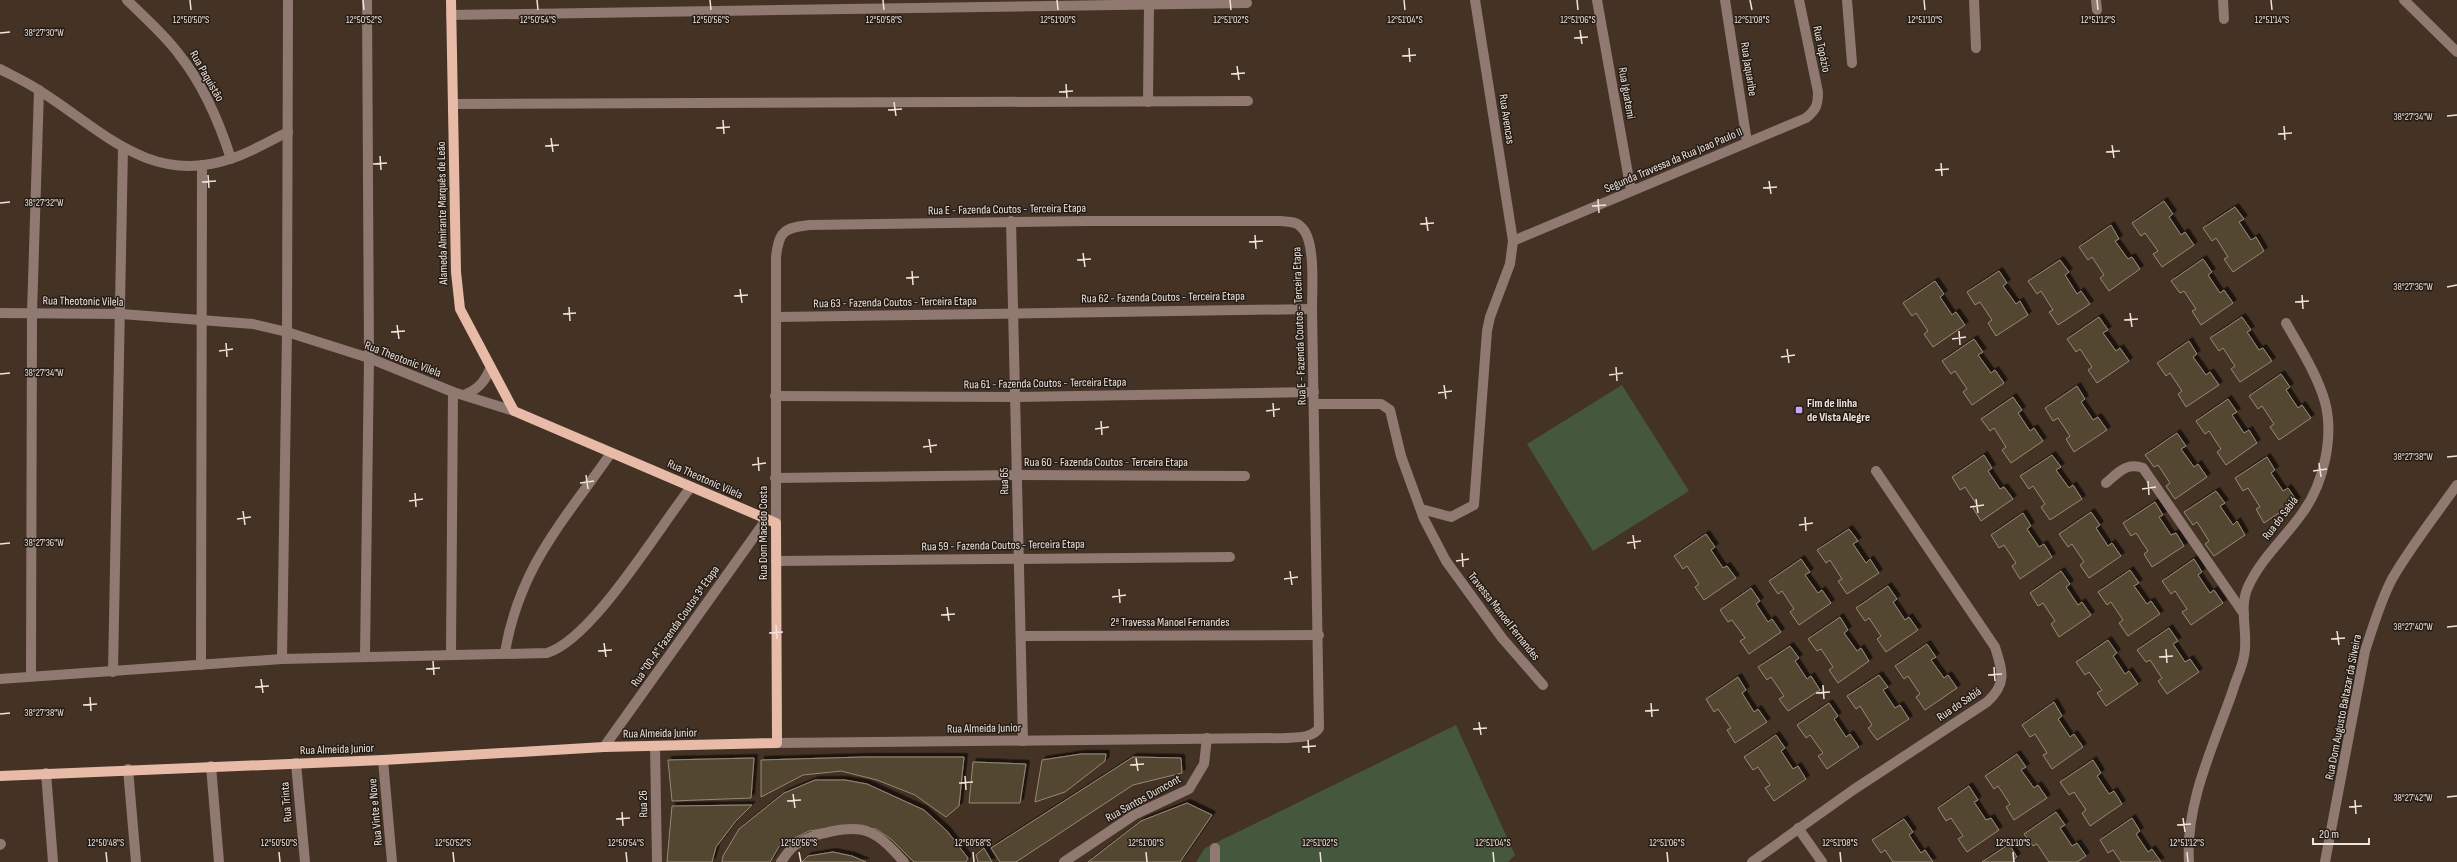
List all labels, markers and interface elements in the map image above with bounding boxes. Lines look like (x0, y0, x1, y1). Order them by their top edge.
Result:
text: 12°50'50"S (173, 14, 209, 26)
text: 12°50'52"S (346, 14, 382, 26)
text: 12°50'54"S (520, 14, 556, 26)
text: 12°50'56"S (693, 14, 729, 26)
text: 12°50'58"S (866, 14, 902, 26)
text: 12°51'00"S (1040, 14, 1076, 26)
text: 12°51'02"S (1213, 14, 1249, 26)
text: 12°51'04"S (1387, 14, 1423, 26)
text: 12°51'06"S (1560, 14, 1596, 26)
text: 12°51'08"S (1734, 14, 1770, 26)
text: 12°51'10"S (1908, 14, 1942, 26)
text: 12°51'12"S (2081, 14, 2115, 26)
text: 12°51'14"S (2255, 14, 2289, 26)
street label: Rua Topázio (1809, 24, 1834, 74)
text: 38°27'30"W (24, 27, 64, 39)
street label: Rua Jaquaribe (1737, 41, 1760, 97)
street label: Rua Paquistão (186, 48, 227, 104)
street label: Rua Iguatemi (1615, 66, 1638, 120)
street label: Rua Avencas (1495, 93, 1518, 145)
text: 38°27'34"W (2393, 111, 2433, 123)
street label: Segunda Travessa da Rua Joao Paulo II (1602, 125, 1745, 196)
street label: Alameda Almirante Marquês de Leão (434, 141, 451, 286)
text: 38°27'32"W (24, 197, 64, 209)
street label: Rua E - Fazenda Coutos - Terceira Etapa (928, 201, 1087, 218)
street label: Rua E - Fazenda Coutos - Terceira Etapa (1289, 246, 1310, 405)
text: 38°27'36"W (2393, 281, 2433, 293)
street label: Rua 62 - Fazenda Coutos - Terceira Etapa (1081, 289, 1245, 306)
street label: Rua Theotonic Vilela (42, 293, 124, 310)
street label: Rua 63 - Fazenda Coutos - Terceira Etapa (813, 294, 977, 311)
street label: Rua Theotonic Vilela (362, 338, 444, 381)
text: 38°27'34"W (24, 367, 64, 379)
street label: Rua 61 - Fazenda Coutos - Terceira Etapa (964, 375, 1127, 392)
place label: Fim de linha de Vista Alegre (1807, 396, 1870, 425)
marker: Fim de linha de Vista Alegre (1794, 405, 1804, 415)
text: 38°27'38"W (2393, 451, 2433, 463)
street label: Rua 60 - Fazenda Coutos - Terceira Etapa (1024, 455, 1188, 470)
street label: Rua Theotonic Vilela (665, 456, 745, 503)
street label: Rua 65 (997, 467, 1012, 495)
street label: Rua Dom Macedo Costa (756, 486, 771, 580)
street label: Rua do Sabiá (2259, 493, 2302, 543)
text: 38°27'36"W (24, 537, 64, 549)
street label: Rua 59 - Fazenda Coutos - Terceira Etapa (921, 537, 1085, 554)
street label: Rua "00-A" Fazenda Coutos 3ª Etapa (628, 563, 723, 690)
street label: Travessa Manoel Fernandes (1464, 569, 1543, 664)
street label: 2ª Travessa Manoel Fernandes (1110, 615, 1230, 630)
text: 38°27'40"W (2393, 621, 2433, 633)
street label: Rua Dom Augusto Baltazar da Silveira (2322, 633, 2365, 781)
street label: Rua do Sabiá (1934, 684, 1985, 725)
text: 38°27'38"W (24, 707, 64, 719)
street label: Rua Almeida Junior (947, 720, 1022, 737)
street label: Rua Almeida Junior (623, 725, 698, 742)
street label: Rua Almeida Junior (300, 741, 375, 758)
street label: Rua Santos Dumcont (1103, 771, 1184, 825)
street label: Rua Vinte e Nove (365, 778, 386, 846)
street label: Rua Trinta (277, 781, 296, 823)
street label: Rua 26 (636, 790, 651, 818)
text: 38°27'42"W (2393, 792, 2433, 804)
scale bar (2313, 820, 2369, 846)
text: 20 m (2319, 827, 2339, 842)
text: 12°50'48"S (88, 837, 124, 849)
text: 12°50'50"S (261, 837, 297, 849)
text: 12°50'52"S (435, 837, 471, 849)
text: 12°50'54"S (608, 837, 644, 849)
text: 12°50'56"S (781, 837, 817, 849)
text: 12°50'58"S (955, 837, 991, 849)
text: 12°51'00"S (1128, 837, 1164, 849)
text: 12°51'02"S (1302, 837, 1338, 849)
text: 12°51'04"S (1475, 837, 1511, 849)
text: 12°51'06"S (1649, 837, 1685, 849)
text: 12°51'08"S (1822, 837, 1858, 849)
text: 12°51'10"S (1996, 837, 2030, 849)
text: 12°51'12"S (2170, 837, 2204, 849)

